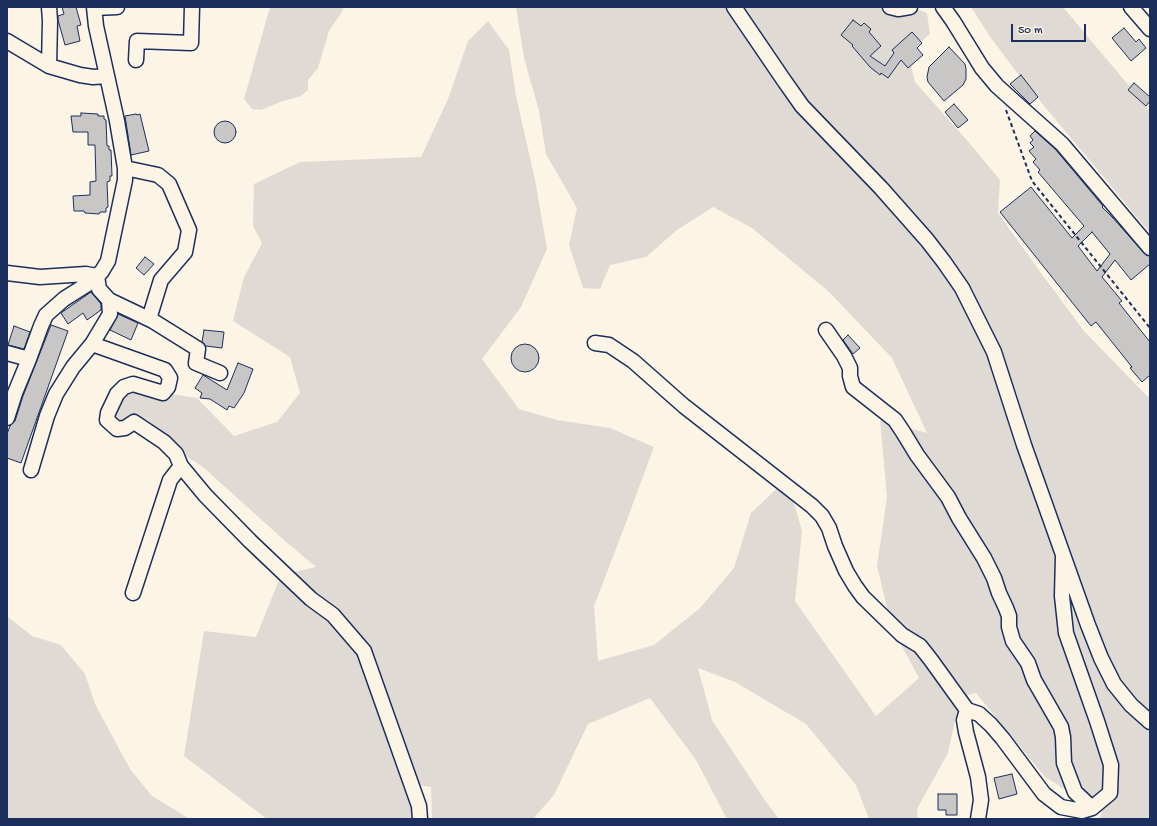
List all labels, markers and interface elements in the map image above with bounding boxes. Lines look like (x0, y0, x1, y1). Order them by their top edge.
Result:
scale bar (1013, 16, 1088, 42)
text: 50 m (1018, 24, 1043, 38)

